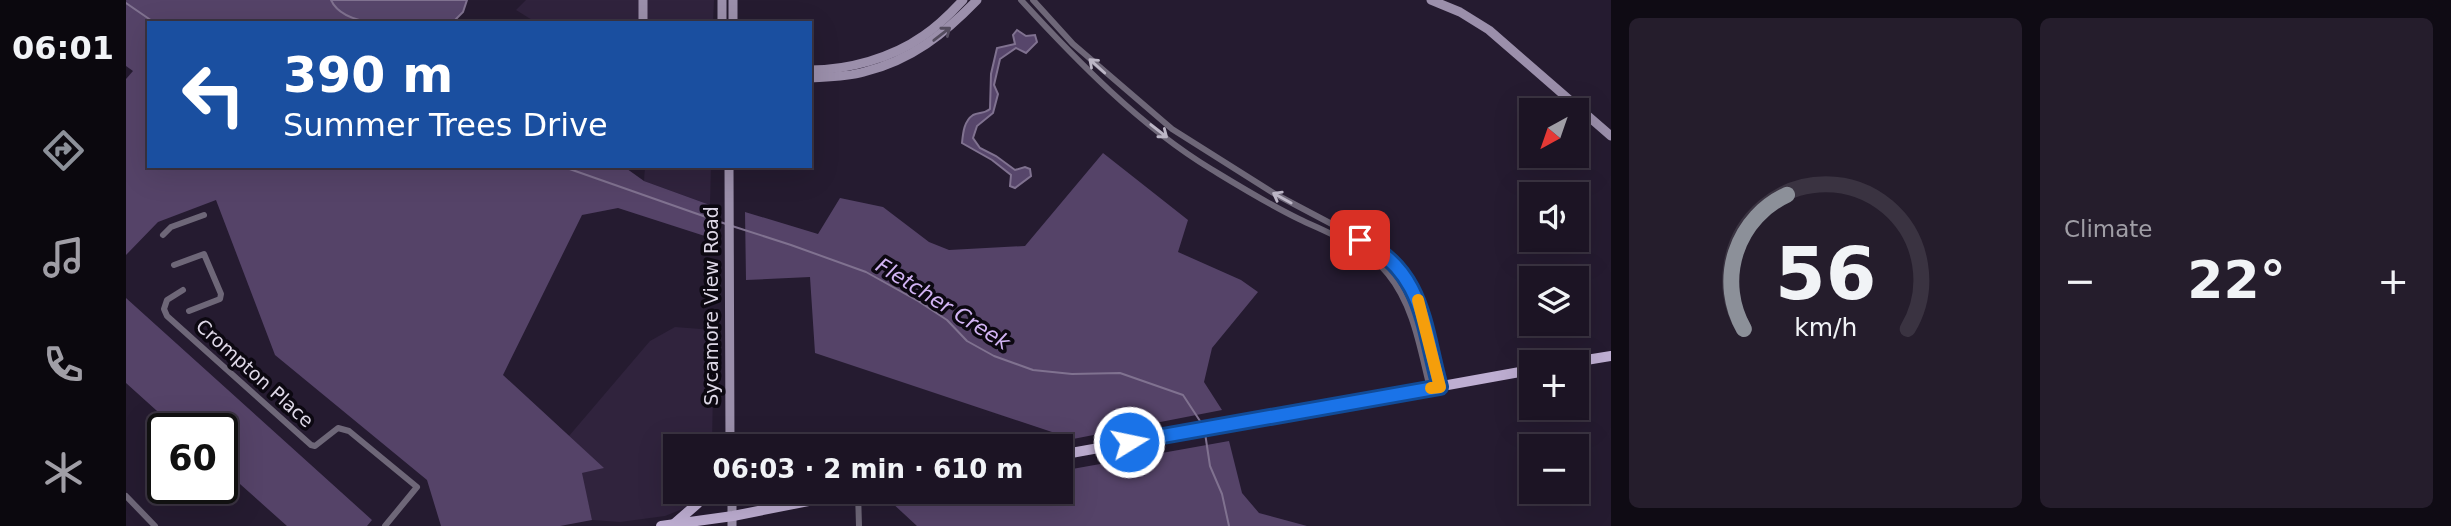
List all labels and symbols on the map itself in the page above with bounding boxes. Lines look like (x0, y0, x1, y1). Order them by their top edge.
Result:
one-way arrow (933, 26, 951, 41)
one-way arrow (1089, 58, 1107, 74)
north arrow (1519, 98, 1589, 168)
one-way arrow (1150, 123, 1168, 138)
one-way arrow (1272, 191, 1293, 204)
street label: Sycamore View Road (700, 206, 722, 406)
pin (1330, 210, 1390, 270)
water label: Fletcher Creek (872, 253, 1015, 355)
street label: Crompton Place (192, 314, 318, 432)
position arrow (1092, 405, 1166, 479)
speed limit sign: 60 (147, 413, 238, 504)

